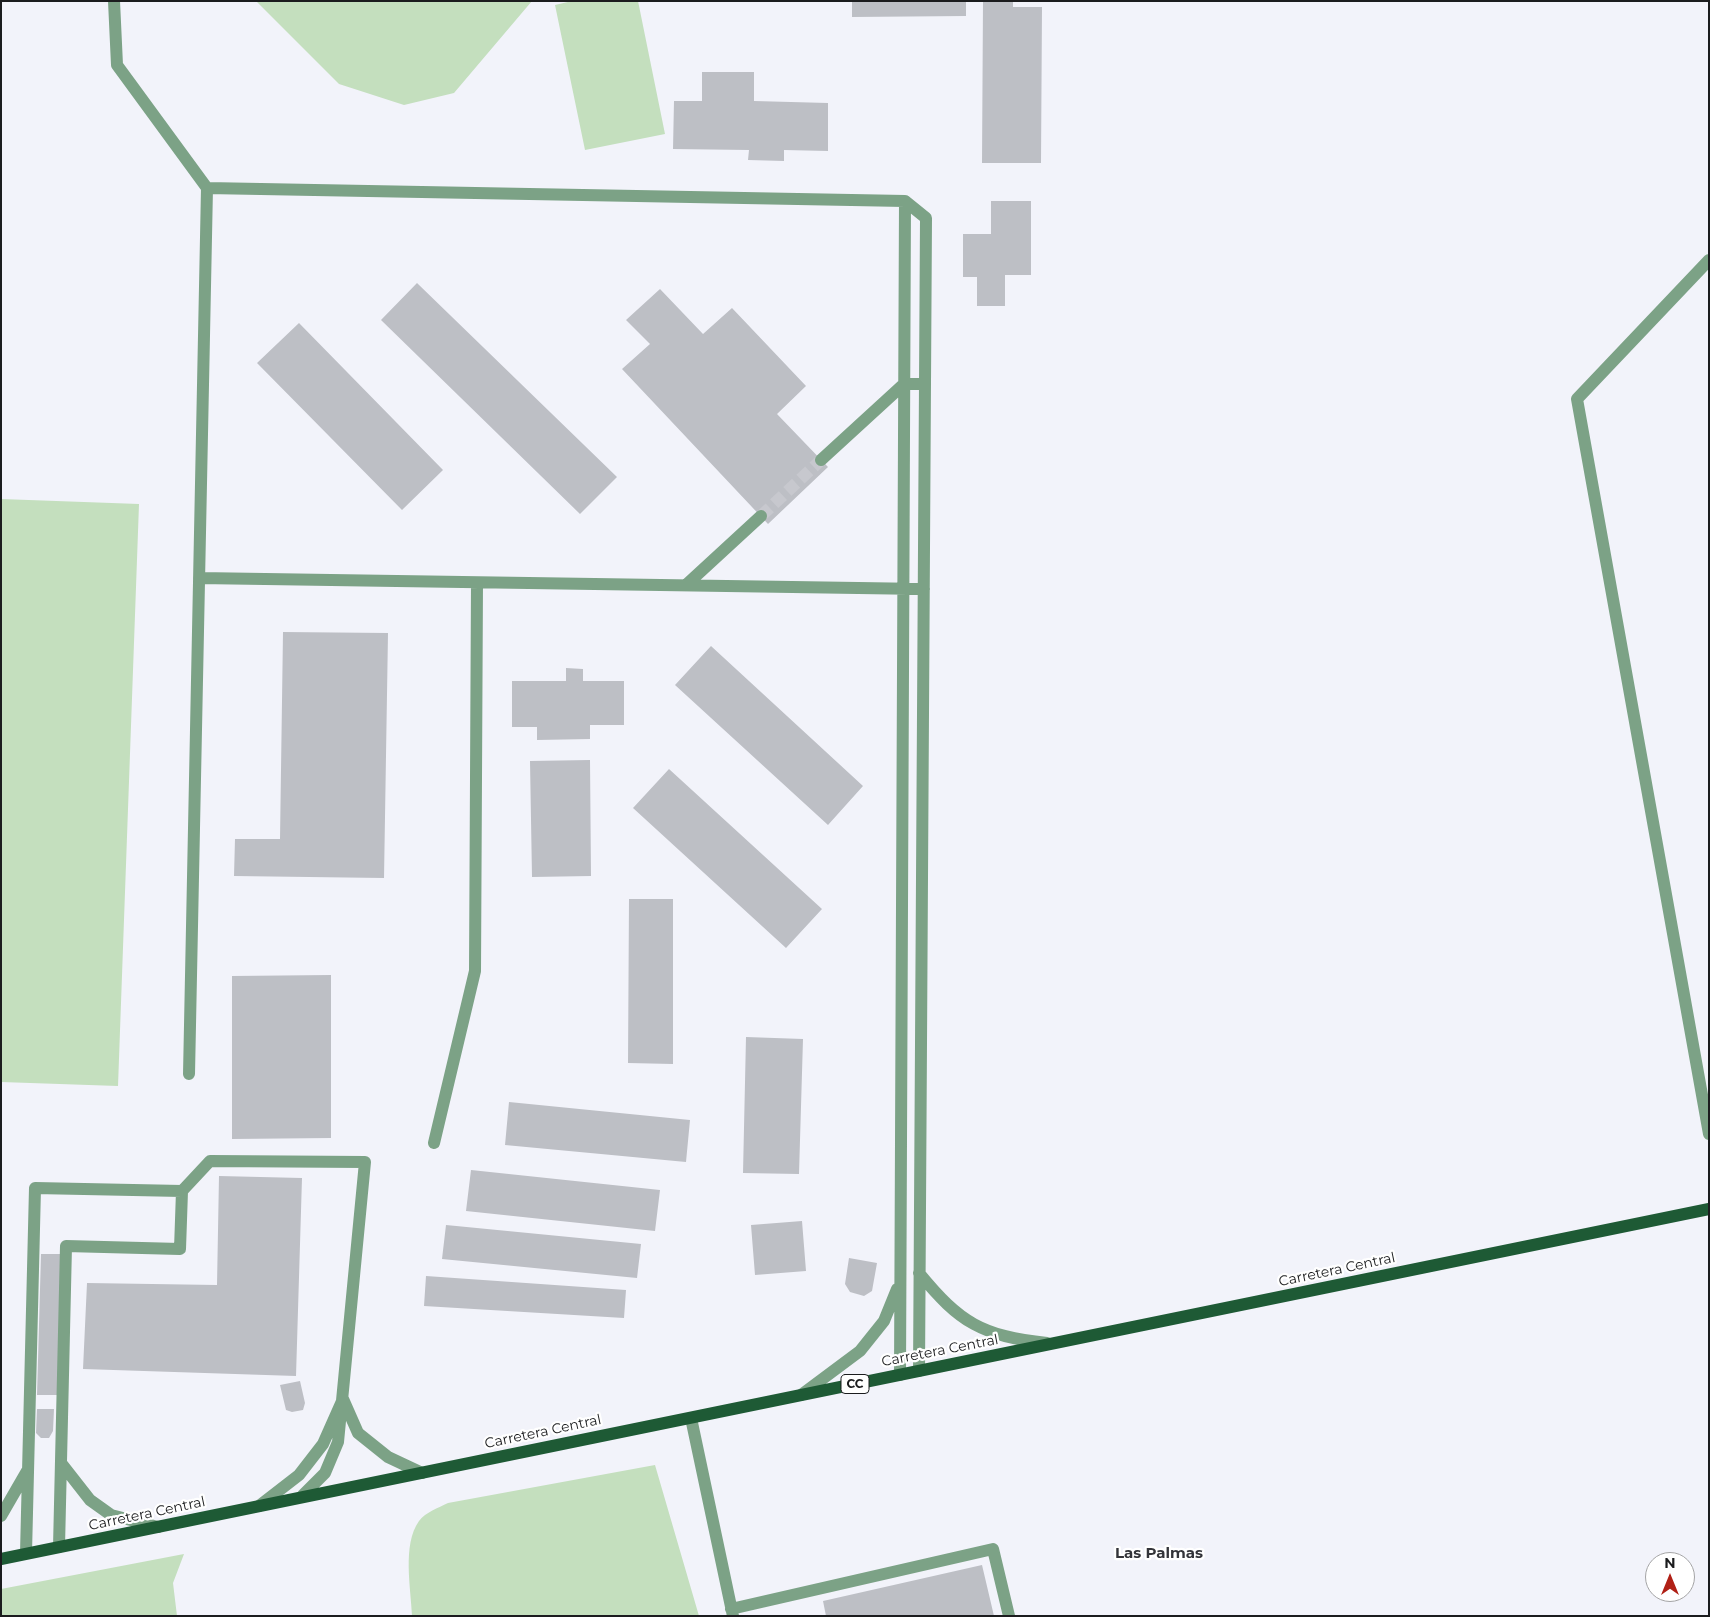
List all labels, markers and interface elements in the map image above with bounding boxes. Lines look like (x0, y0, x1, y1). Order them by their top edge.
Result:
street label: Carretera Central (1277, 1249, 1397, 1291)
street label: Carretera Central (880, 1331, 1000, 1371)
road number: CC (841, 1375, 869, 1394)
street label: Carretera Central (483, 1411, 603, 1453)
street label: Carretera Central (87, 1493, 207, 1535)
district label: Las Palmas (1115, 1545, 1203, 1563)
north arrow (1645, 1552, 1695, 1602)
text: N (1664, 1554, 1676, 1572)

